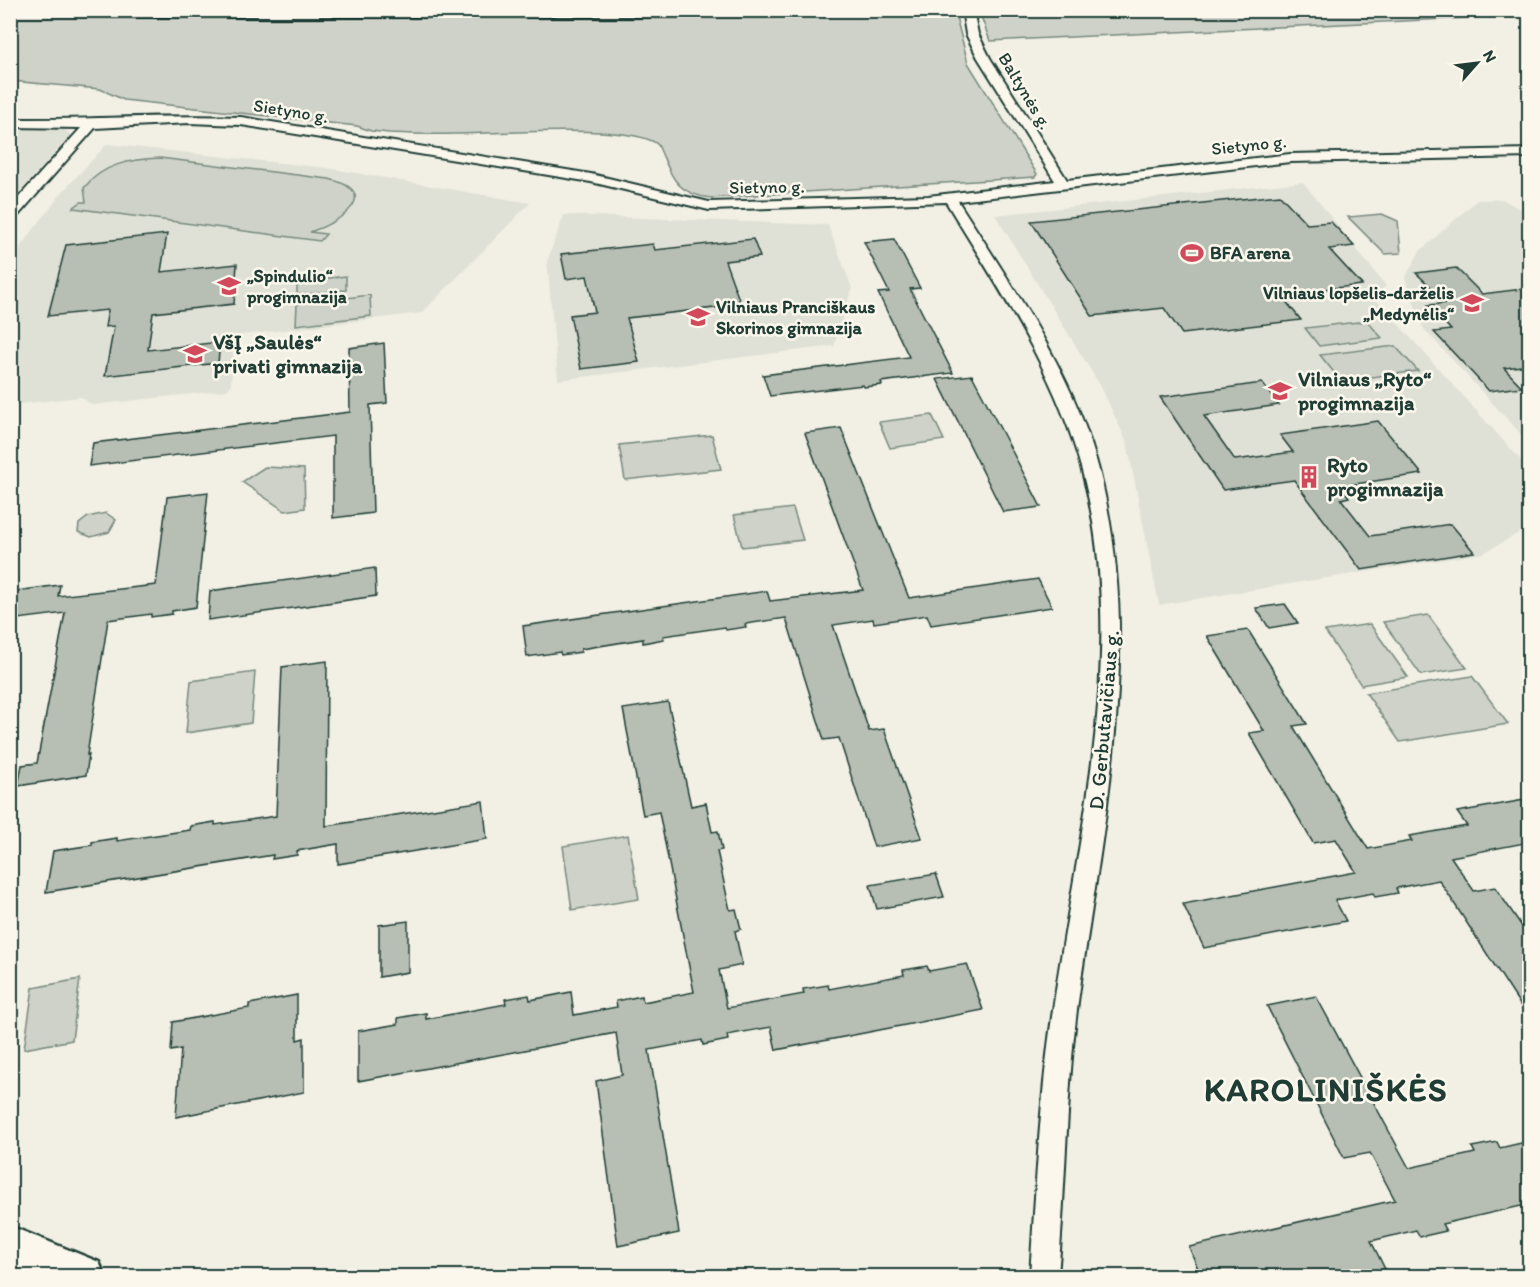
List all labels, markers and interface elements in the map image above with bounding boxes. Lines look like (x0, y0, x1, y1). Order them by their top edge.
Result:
north arrow (1447, 33, 1507, 93)
text: N (1479, 47, 1501, 65)
street label: Baltynės g. (993, 49, 1057, 133)
street label: Sietyno g. (252, 94, 330, 128)
street label: Sietyno g. (1210, 130, 1288, 160)
street label: Sietyno g. (729, 175, 805, 199)
sports icon: BFA arena (1179, 240, 1205, 266)
place label: BFA arena (1210, 242, 1291, 264)
place label: „Spindulio“ progimnazija (246, 265, 347, 308)
school or university icon: „Spindulio“ progimnazija (216, 273, 242, 299)
place label: Vilniaus lopšelis-darželis „Medynėlis“ (1263, 282, 1454, 325)
school or university icon: Vilniaus lopšelis-darželis „Medynėlis“ (1459, 290, 1485, 316)
place label: Vilniaus Pranciškaus Skorinos gimnazija (716, 296, 875, 339)
school or university icon: Vilniaus Pranciškaus Skorinos gimnazija (685, 304, 711, 330)
place label: VšĮ „Saulės“ privati gimnazija (212, 329, 363, 379)
school or university icon: VšĮ „Saulės“ privati gimnazija (182, 341, 208, 367)
place label: Vilniaus „Ryto“ progimnazija (1297, 366, 1432, 416)
school or university icon: Vilniaus „Ryto“ progimnazija (1267, 378, 1293, 404)
place label: Ryto progimnazija (1326, 452, 1444, 502)
building icon: Ryto progimnazija (1296, 464, 1322, 490)
street label: D. Gerbutavičiaus g. (1083, 629, 1124, 811)
district label: KAROLINIŠKĖS (1204, 1070, 1448, 1109)

